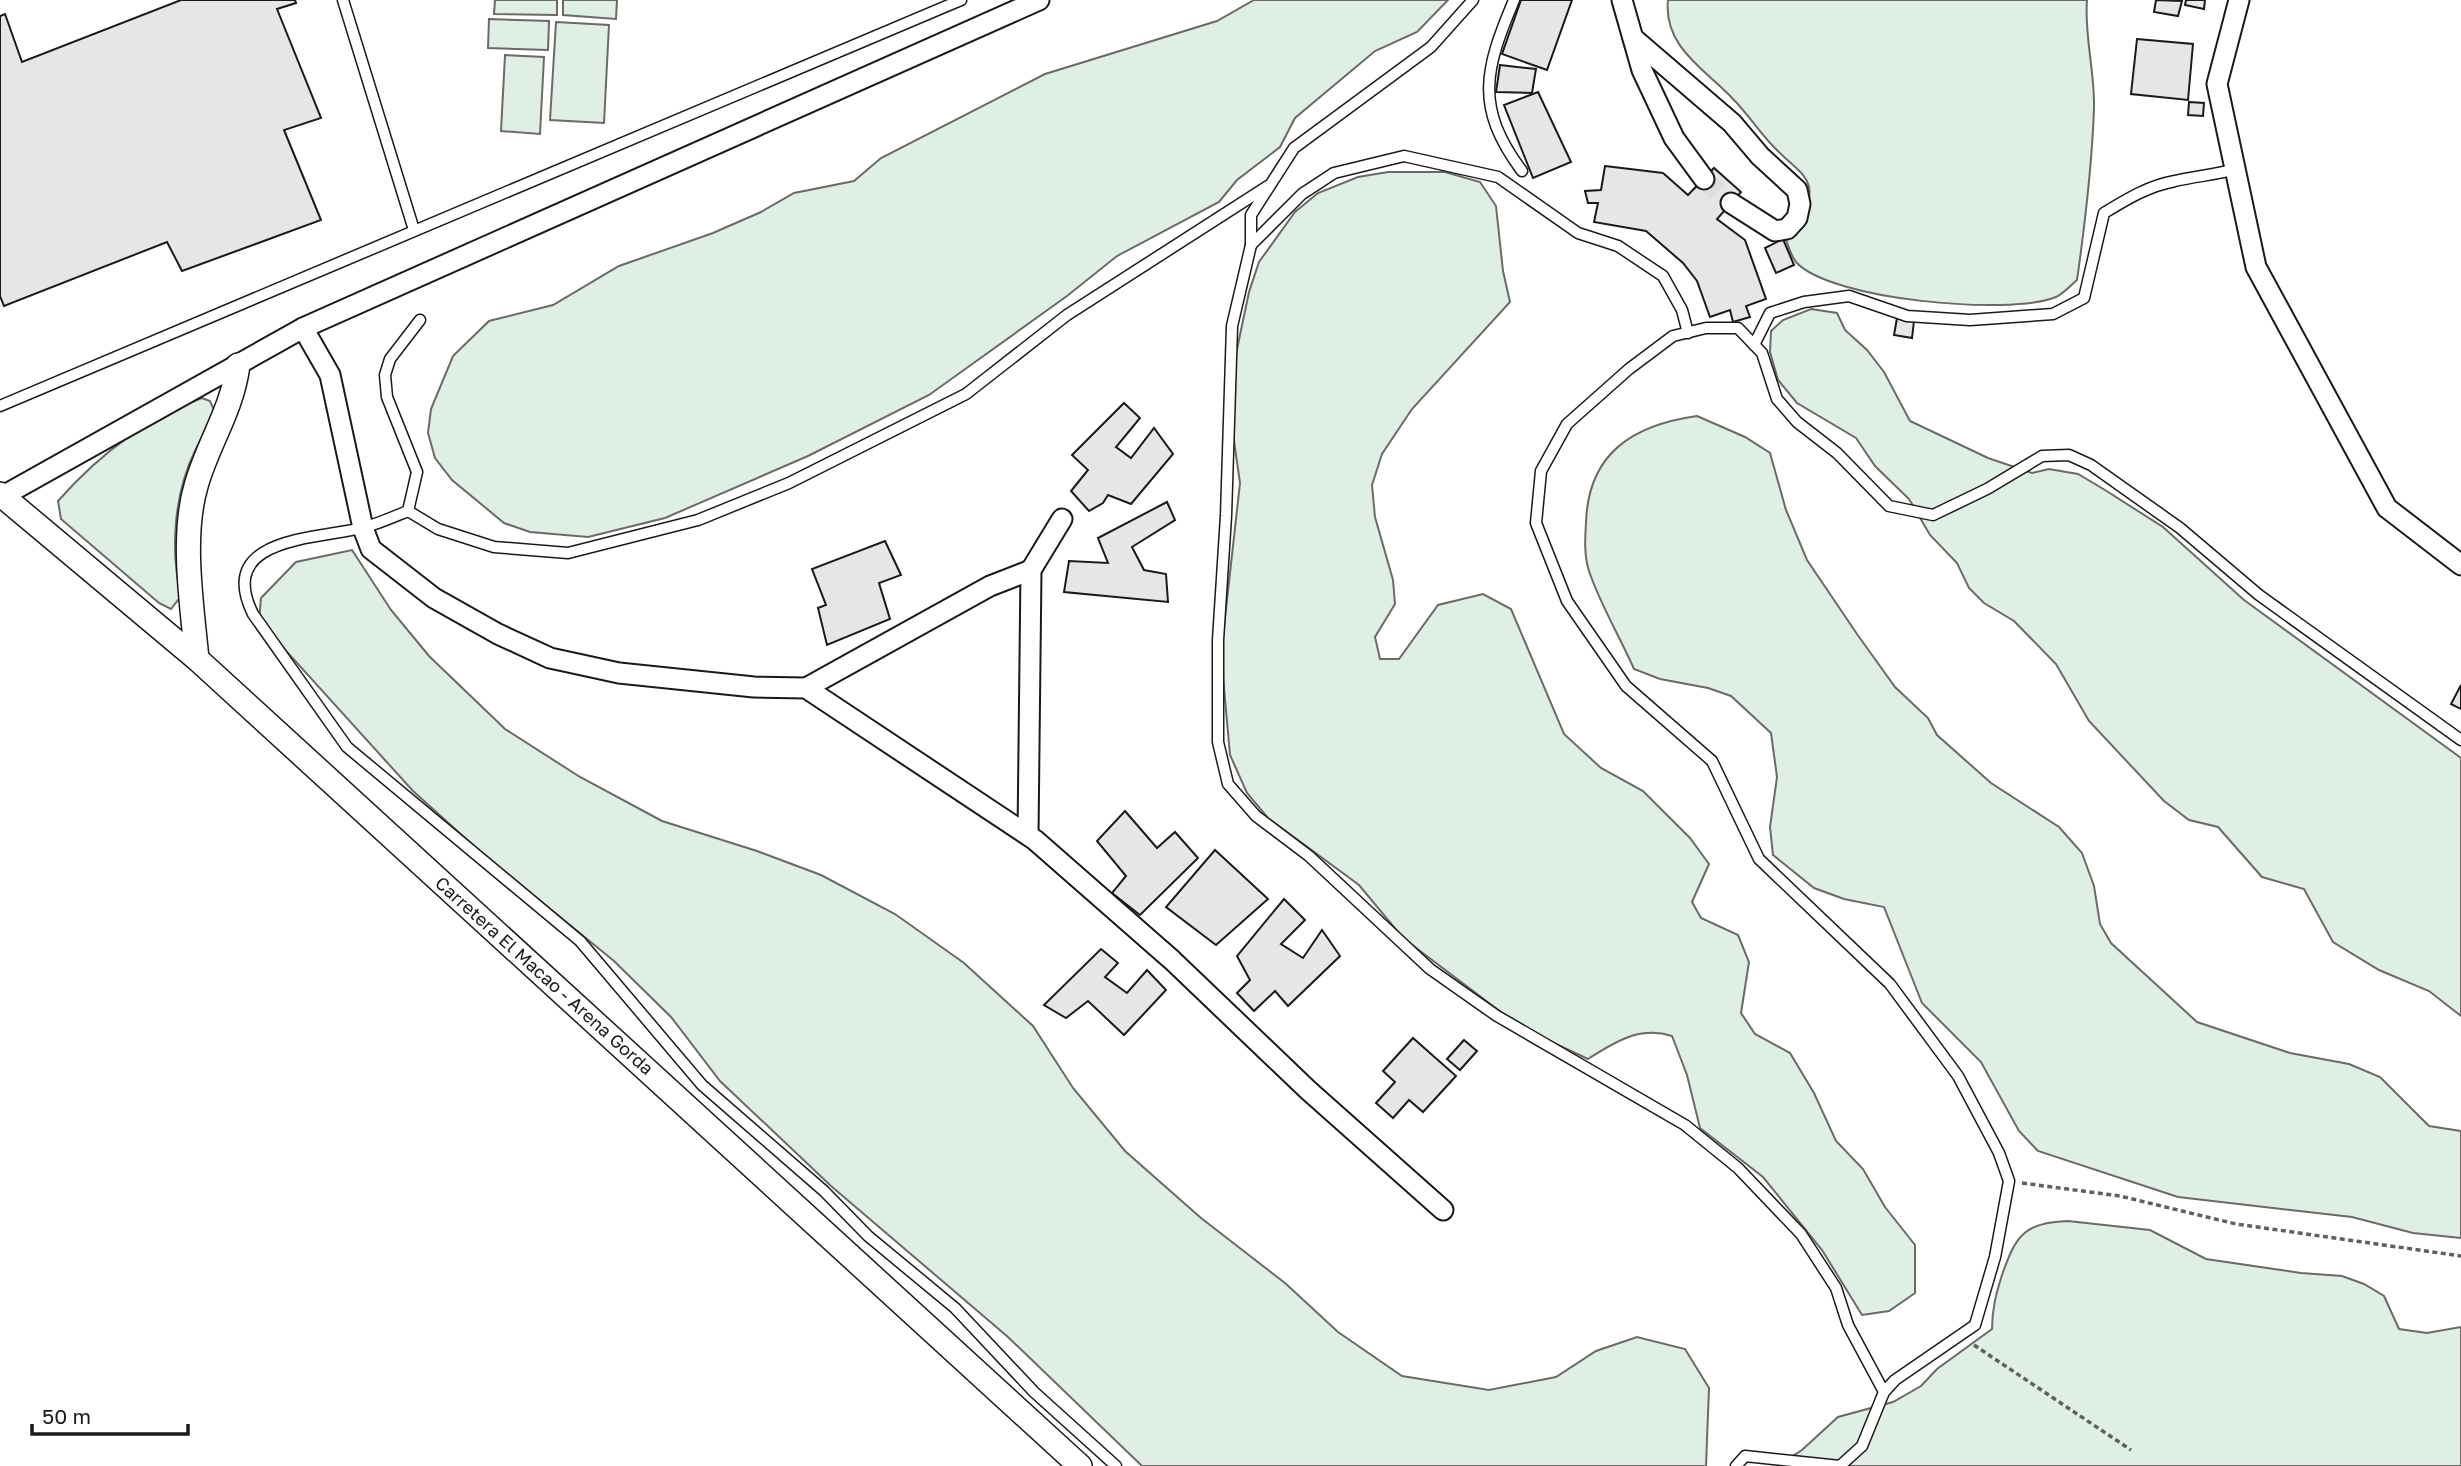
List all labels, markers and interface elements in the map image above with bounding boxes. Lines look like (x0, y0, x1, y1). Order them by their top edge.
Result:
street label: Carretera El Macao - Arena Gorda (431, 871, 658, 1079)
scale bar (32, 1392, 187, 1436)
text: 50 m (42, 1403, 91, 1429)

